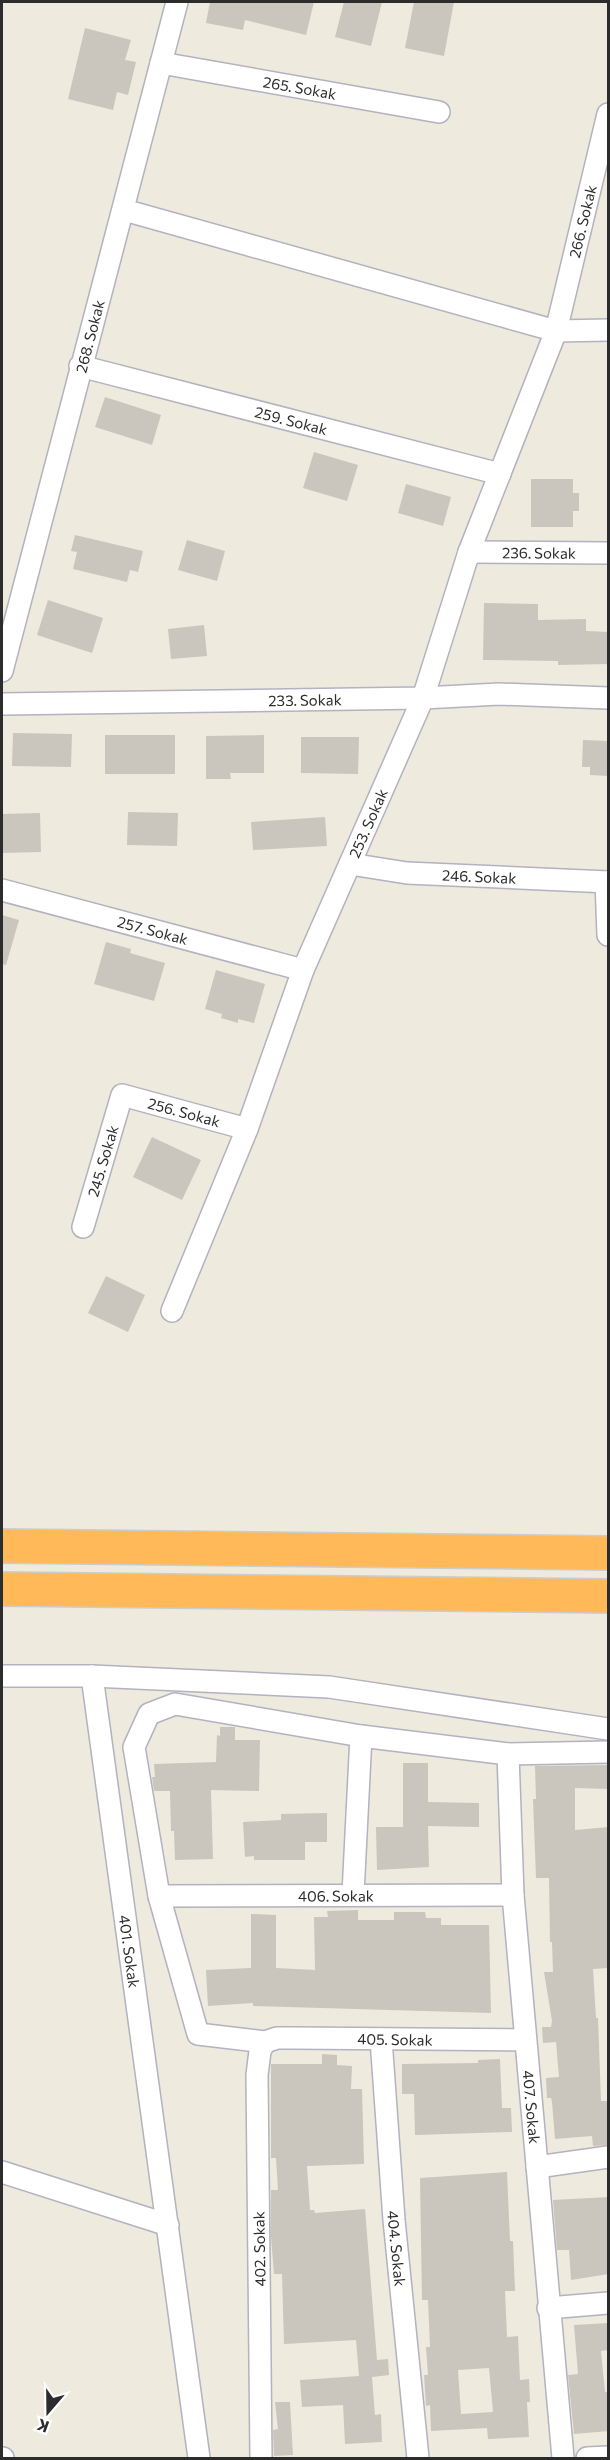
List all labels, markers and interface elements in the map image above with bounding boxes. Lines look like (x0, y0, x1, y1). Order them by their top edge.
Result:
street label: 265. Sokak (262, 72, 338, 103)
street label: 266. Sokak (565, 183, 600, 260)
street label: 268. Sokak (71, 298, 108, 375)
street label: 259. Sokak (253, 402, 329, 438)
street label: 236. Sokak (502, 543, 576, 562)
street label: 233. Sokak (268, 690, 342, 709)
street label: 253. Sokak (345, 786, 391, 860)
street label: 246. Sokak (442, 866, 517, 887)
street label: 257. Sokak (116, 912, 190, 948)
street label: 256. Sokak (146, 1093, 222, 1130)
street label: 245. Sokak (83, 1123, 122, 1199)
street label: 406. Sokak (298, 1886, 374, 1905)
street label: 401. Sokak (116, 1914, 144, 1989)
street label: 405. Sokak (357, 2029, 433, 2049)
street label: 407. Sokak (520, 2069, 544, 2145)
street label: 404. Sokak (384, 2210, 410, 2287)
street label: 402. Sokak (249, 2211, 269, 2287)
north arrow (18, 2382, 78, 2442)
text: K (34, 2416, 51, 2437)

